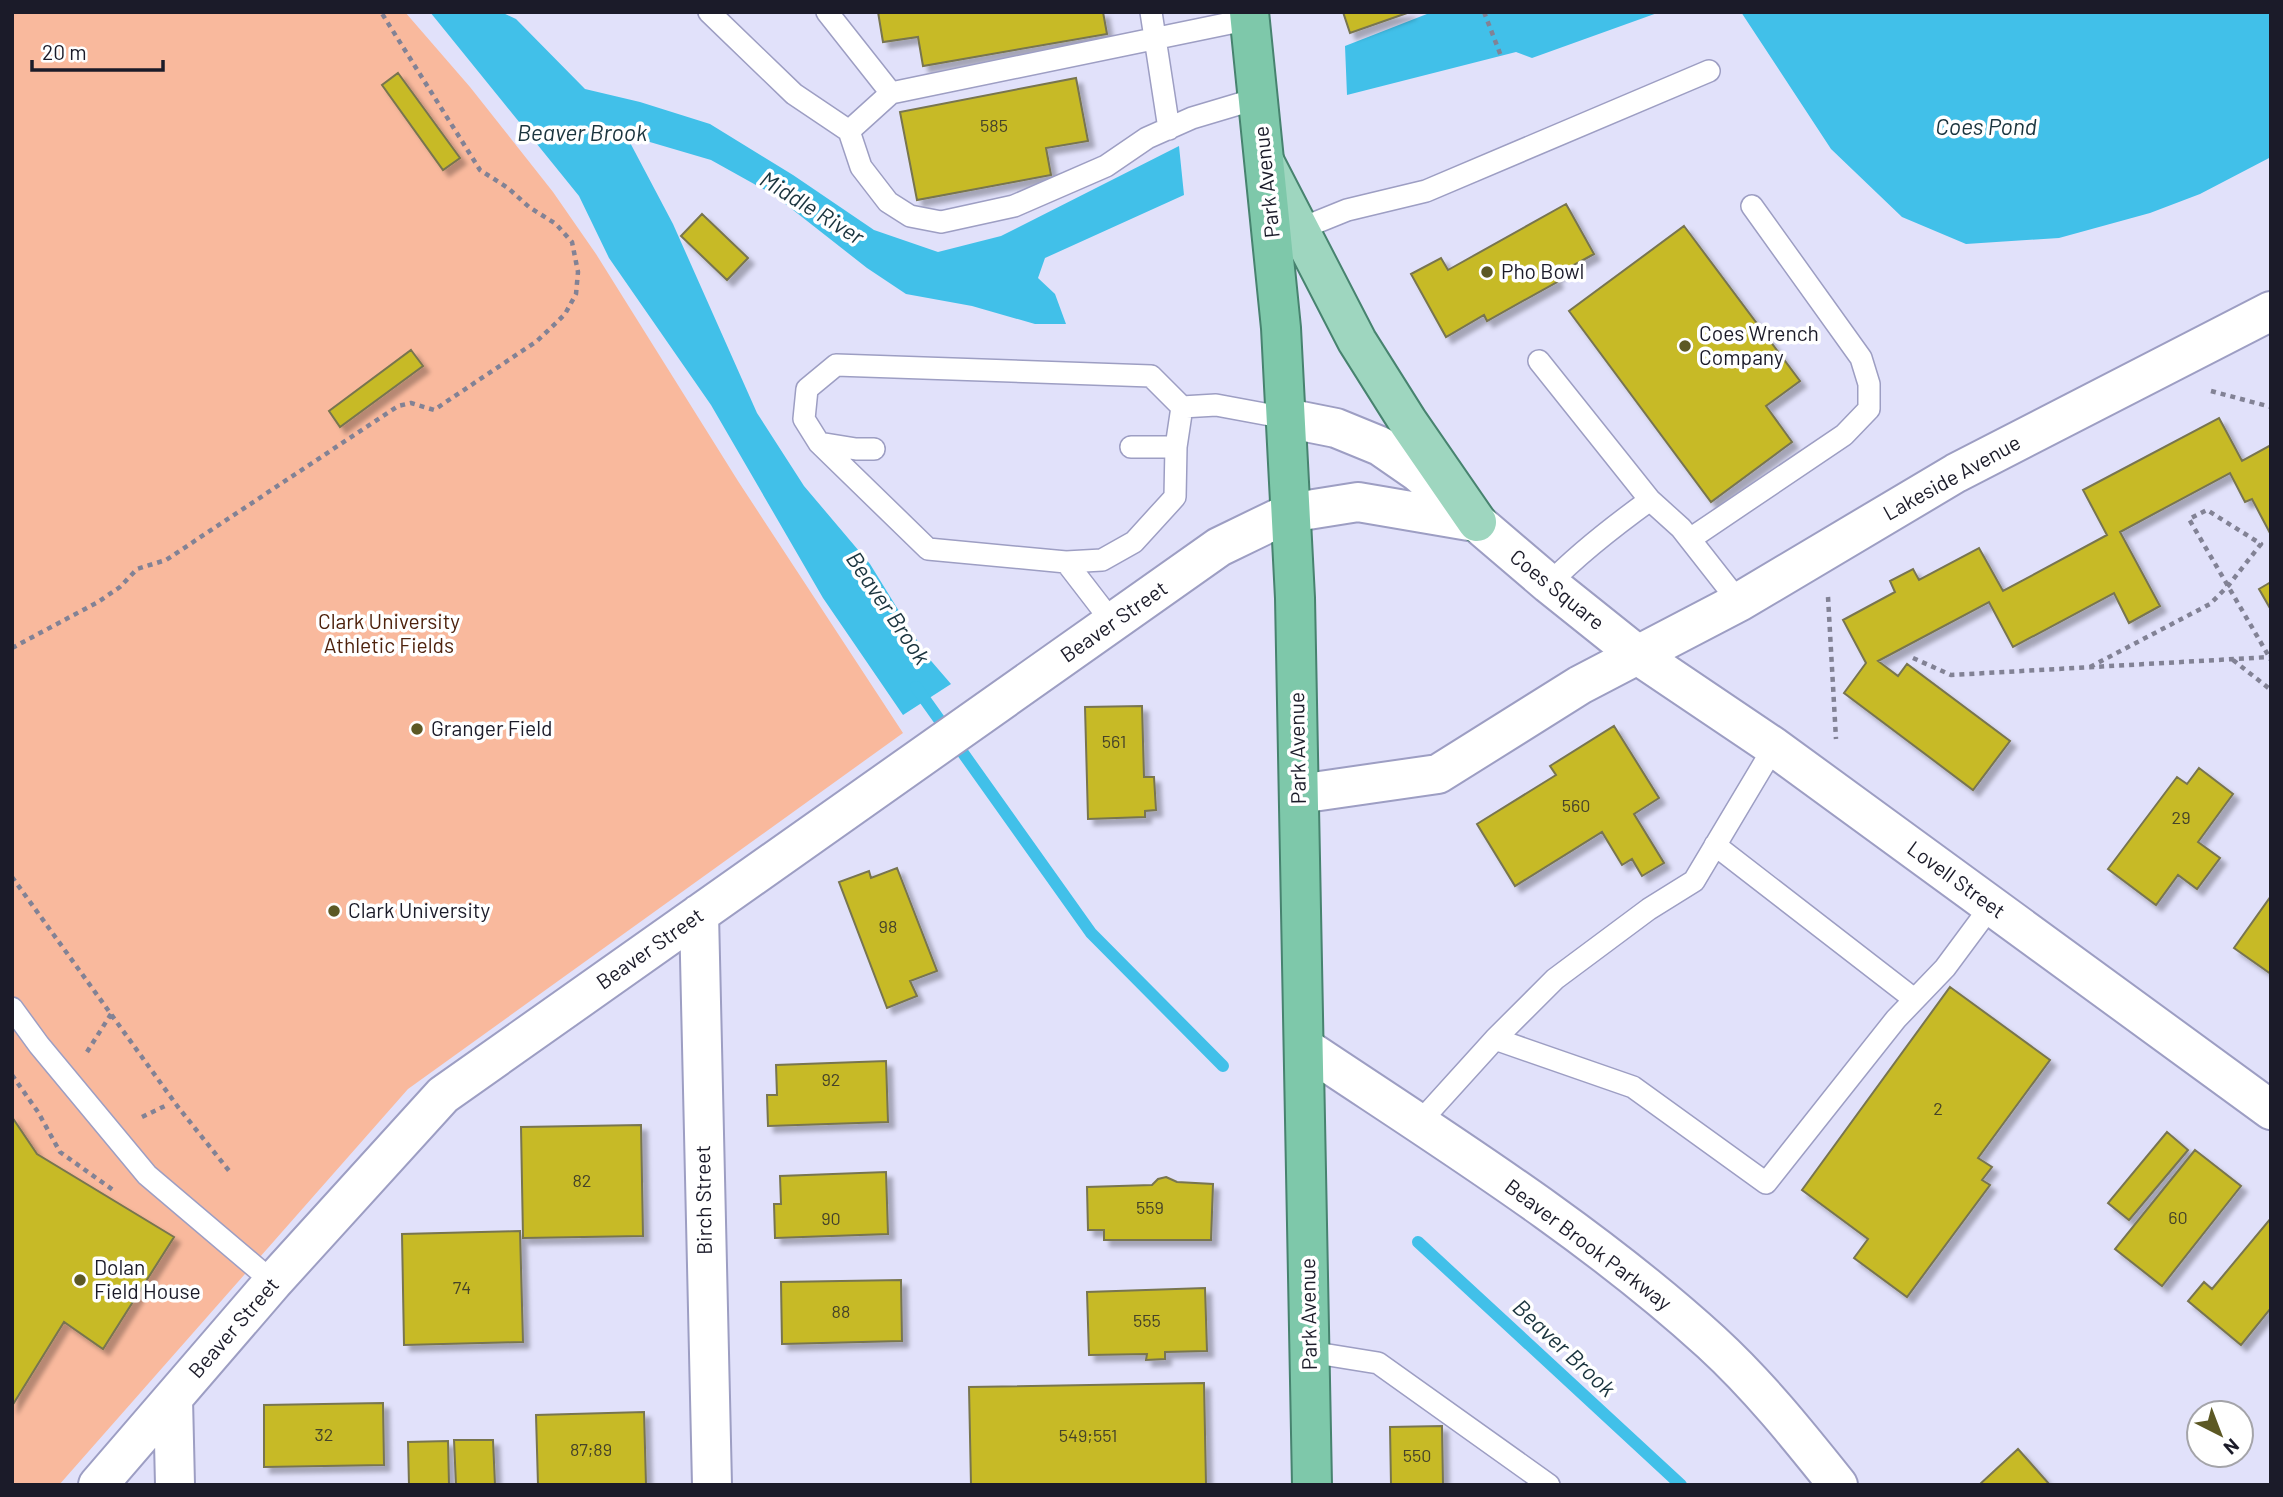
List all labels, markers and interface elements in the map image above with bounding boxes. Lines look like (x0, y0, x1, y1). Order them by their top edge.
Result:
scale bar (32, 28, 163, 72)
text: 20 m (42, 39, 87, 64)
water label: Coes Pond (1935, 112, 2037, 140)
house number: 585 (980, 114, 1008, 136)
water label: Beaver Brook (517, 118, 647, 146)
street label: Park Avenue (1247, 125, 1284, 239)
water label: Middle River (755, 164, 870, 251)
place label: Pho Bowl (1501, 258, 1584, 283)
marker: Pho Bowl (1479, 264, 1495, 280)
place label: Coes Wrench Company (1699, 320, 1819, 369)
marker: Coes Wrench Company (1677, 338, 1693, 354)
street label: Lakeside Avenue (1878, 429, 2024, 525)
street label: Coes Square (1506, 543, 1610, 634)
water label: Beaver Brook (841, 546, 937, 669)
street label: Beaver Street (1055, 575, 1171, 667)
park label: Clark University Athletic Fields (318, 608, 460, 657)
street label: Park Avenue (1283, 692, 1310, 804)
place label: Granger Field (431, 715, 553, 740)
marker: Granger Field (409, 721, 425, 737)
house number: 561 (1102, 730, 1126, 752)
house number: 560 (1562, 794, 1590, 816)
house number: 29 (2171, 806, 2191, 828)
street label: Lovell Street (1903, 835, 2011, 923)
place label: Clark University (348, 897, 490, 922)
street label: Beaver Street (591, 902, 707, 994)
marker: Clark University (326, 903, 342, 919)
house number: 98 (879, 915, 897, 937)
house number: 92 (821, 1068, 841, 1090)
house number: 2 (1933, 1097, 1943, 1119)
street label: Birch Street (689, 1145, 716, 1255)
house number: 82 (572, 1169, 592, 1191)
street label: Beaver Brook Parkway (1501, 1173, 1677, 1315)
house number: 559 (1136, 1196, 1164, 1218)
house number: 60 (2168, 1206, 2188, 1228)
house number: 90 (821, 1207, 841, 1229)
place label: Dolan Field House (94, 1254, 201, 1303)
street label: Park Avenue (1294, 1258, 1321, 1370)
marker: Dolan Field House (72, 1272, 88, 1288)
street label: Beaver Street (182, 1272, 283, 1382)
house number: 74 (453, 1276, 471, 1298)
water label: Beaver Brook (1508, 1293, 1622, 1402)
house number: 88 (832, 1300, 850, 1322)
house number: 555 (1133, 1309, 1161, 1331)
north arrow (2185, 1399, 2255, 1469)
house number: 32 (315, 1423, 333, 1445)
house number: 549;551 (1059, 1424, 1117, 1446)
text: N (2219, 1434, 2244, 1460)
house number: 87;89 (570, 1438, 612, 1460)
house number: 550 (1403, 1444, 1431, 1466)

